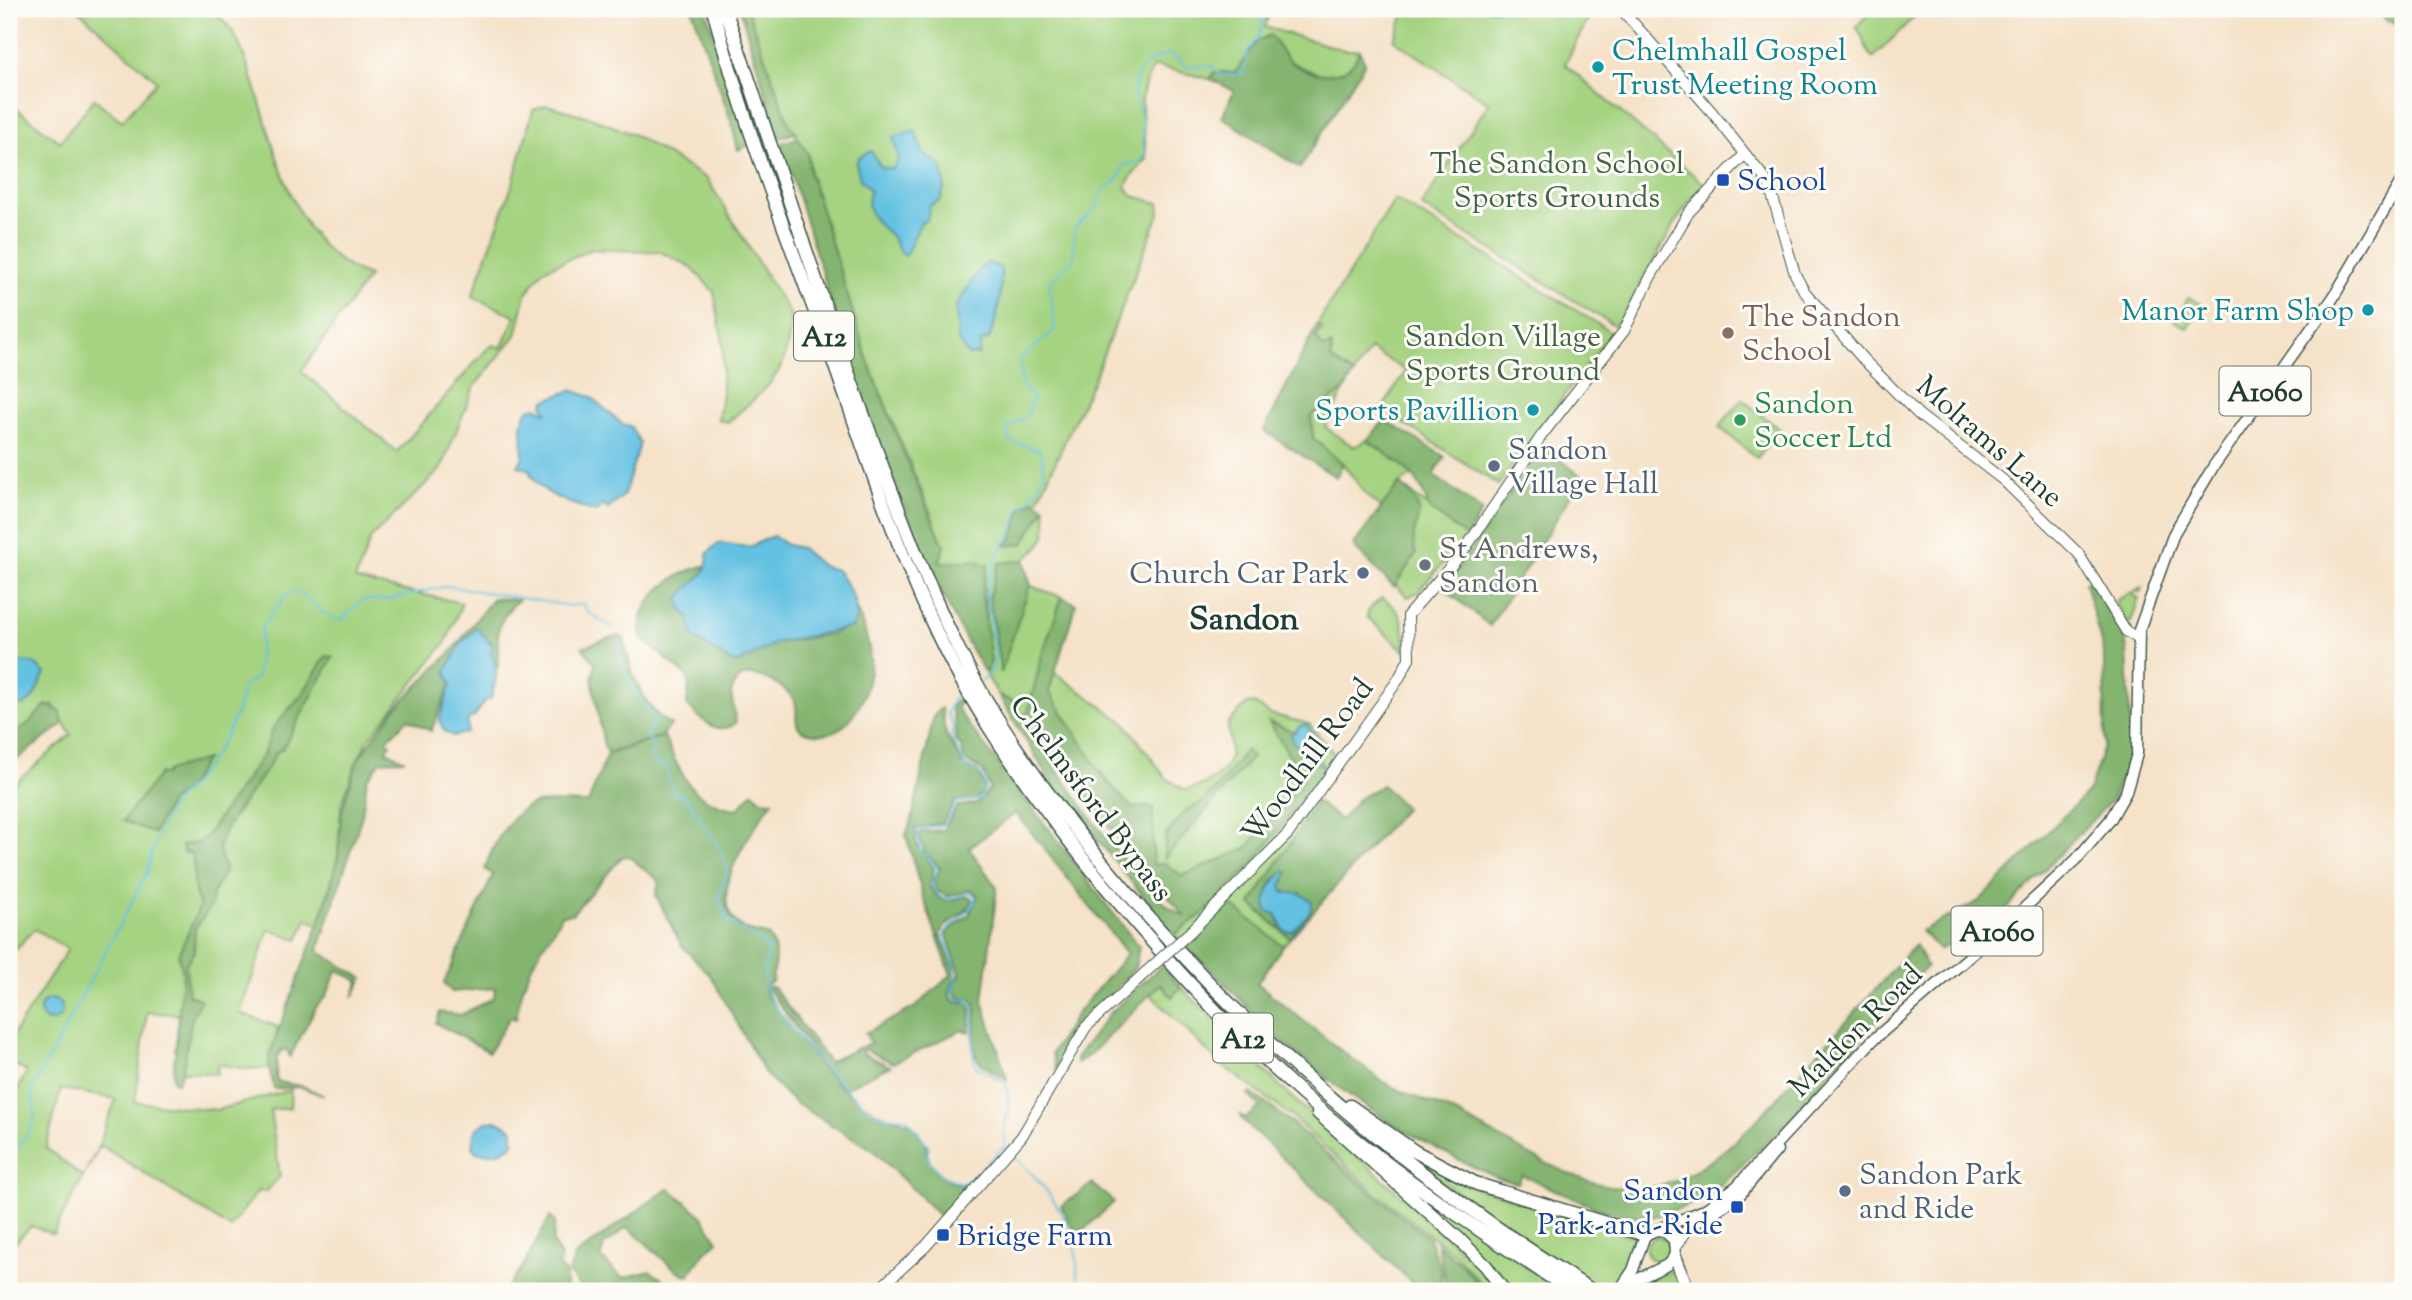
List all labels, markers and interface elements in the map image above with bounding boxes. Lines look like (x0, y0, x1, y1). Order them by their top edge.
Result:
place label: Chelmhall Gospel Trust Meeting Room (1612, 31, 1878, 108)
marker: Chelmhall Gospel Trust Meeting Room (1590, 59, 1606, 75)
park label: The Sandon School Sports Grounds (1430, 144, 1684, 221)
place label: School (1737, 161, 1827, 204)
marker: School (1715, 172, 1731, 188)
place label: Manor Farm Shop (2121, 291, 2354, 334)
place label: The Sandon School (1742, 297, 1901, 374)
marker: Manor Farm Shop (2360, 302, 2376, 318)
road number: A12 (794, 312, 854, 360)
park label: Sandon Village Sports Ground (1405, 317, 1601, 394)
marker: The Sandon School (1720, 325, 1736, 341)
road number: A1060 (2220, 366, 2310, 416)
street label: Molrams Lane (1905, 367, 2071, 519)
place label: Sandon Soccer Ltd (1754, 384, 1892, 461)
place label: Sports Pavillion (1315, 391, 1519, 434)
marker: Sports Pavillion (1525, 402, 1541, 418)
marker: Sandon Soccer Ltd (1732, 412, 1748, 428)
place label: Sandon Village Hall (1508, 430, 1658, 507)
marker: Sandon Village Hall (1486, 458, 1502, 474)
place label: St Andrews, Sandon (1439, 529, 1598, 606)
place label: Church Car Park (1129, 554, 1349, 597)
marker: St Andrews, Sandon (1417, 557, 1433, 573)
marker: Church Car Park (1355, 565, 1371, 581)
district label: Sandon (1189, 597, 1299, 645)
street label: Woodhill Road (1233, 670, 1385, 853)
street label: Chelmsford Bypass (998, 687, 1182, 912)
road number: A1060 (1952, 906, 2042, 956)
street label: Maldon Road (1780, 955, 1934, 1109)
road number: A12 (1213, 1014, 1273, 1062)
place label: Sandon Park and Ride (1859, 1155, 2023, 1232)
place label: Sandon Park-and-Ride (1537, 1171, 1723, 1248)
marker: Sandon Park and Ride (1837, 1183, 1853, 1199)
marker: Sandon Park-and-Ride (1729, 1199, 1745, 1215)
place label: Bridge Farm (957, 1216, 1113, 1259)
marker: Bridge Farm (935, 1227, 951, 1243)

